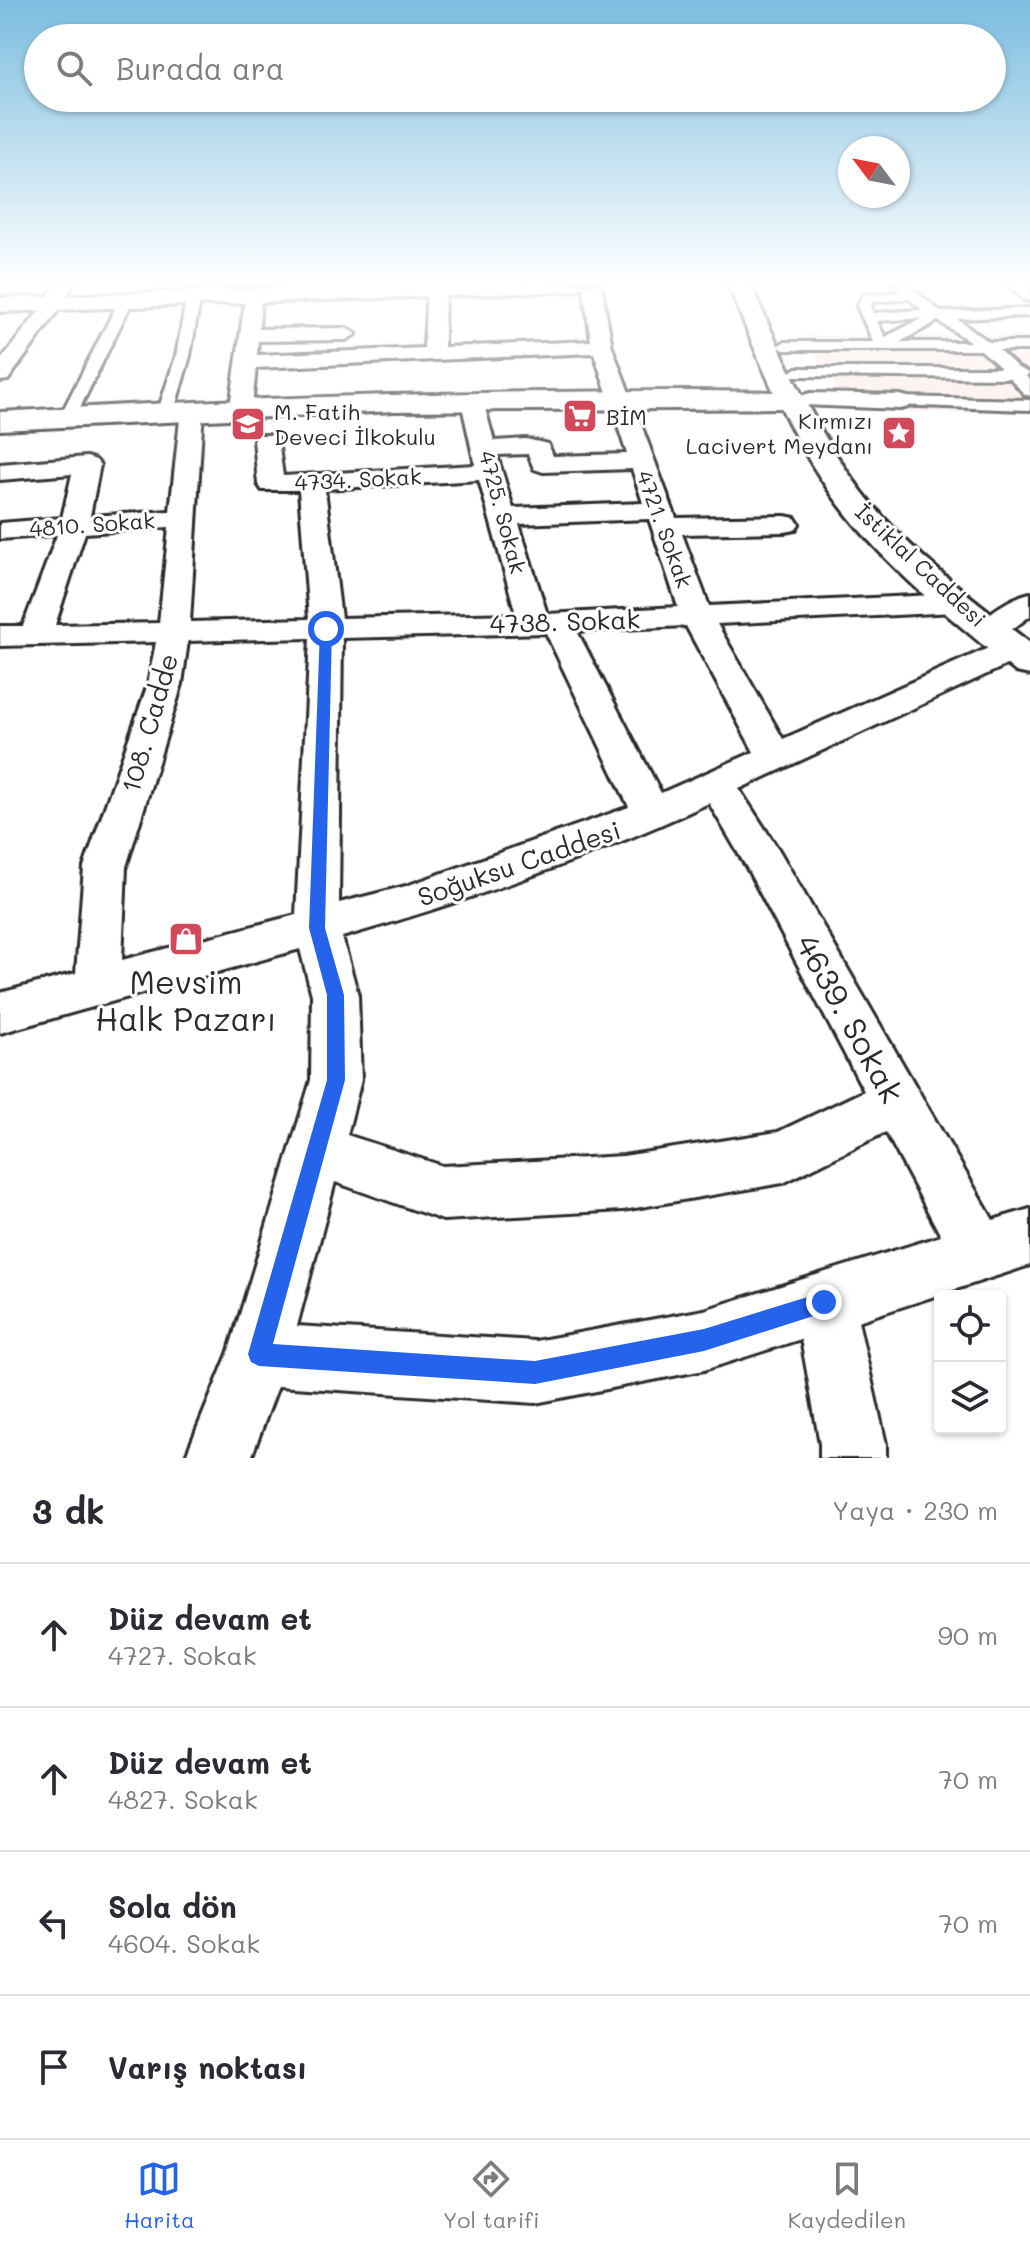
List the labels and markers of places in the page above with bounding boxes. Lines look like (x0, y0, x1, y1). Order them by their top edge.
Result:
place label: M. Fatih Deveci İlkokulu (274, 397, 436, 451)
supermarket icon: BİM (561, 397, 599, 435)
place label: BİM (606, 402, 647, 431)
school or university icon: M. Fatih Deveci İlkokulu (229, 405, 267, 443)
place label: Kırmızı Lacivert Meydanı (686, 406, 873, 460)
place icon: Kırmızı Lacivert Meydanı (880, 414, 918, 452)
shop icon: Mevsim Halk Pazarı (167, 920, 205, 958)
place label: Mevsim Halk Pazarı (95, 960, 277, 1039)

